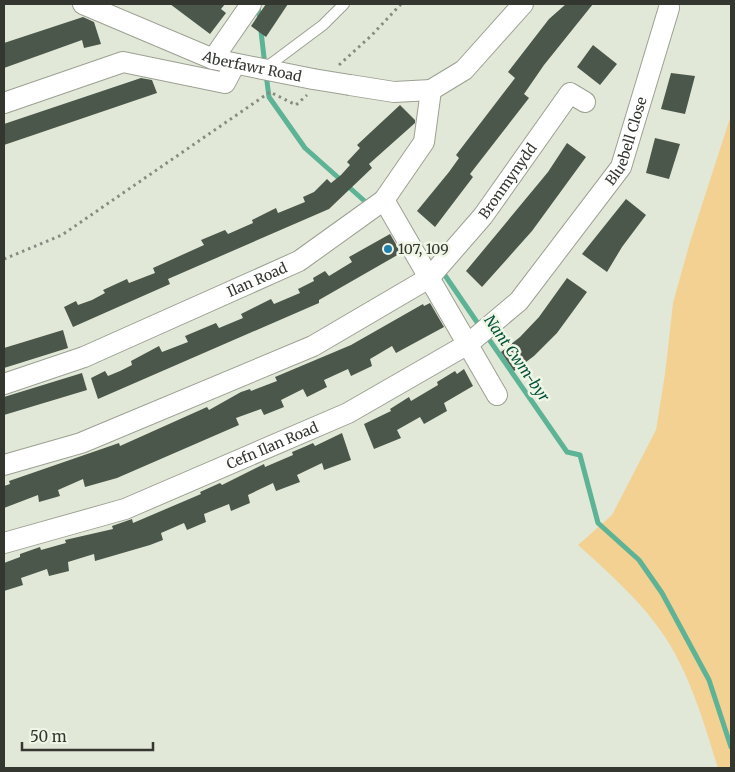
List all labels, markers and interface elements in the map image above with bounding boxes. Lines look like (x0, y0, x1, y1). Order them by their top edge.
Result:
street label: Aberfawr Road (199, 46, 304, 86)
street label: Bluebell Close (601, 95, 651, 189)
street label: Bronmynydd (475, 139, 541, 222)
place label: 107, 109 (398, 240, 449, 258)
marker: 107, 109 (382, 243, 394, 255)
street label: Ilan Road (224, 258, 290, 301)
water label: Nant Cwm-byr (480, 311, 554, 406)
street label: Cefn Ilan Road (224, 418, 321, 473)
scale bar (22, 720, 154, 752)
text: 50 m (30, 727, 67, 746)

